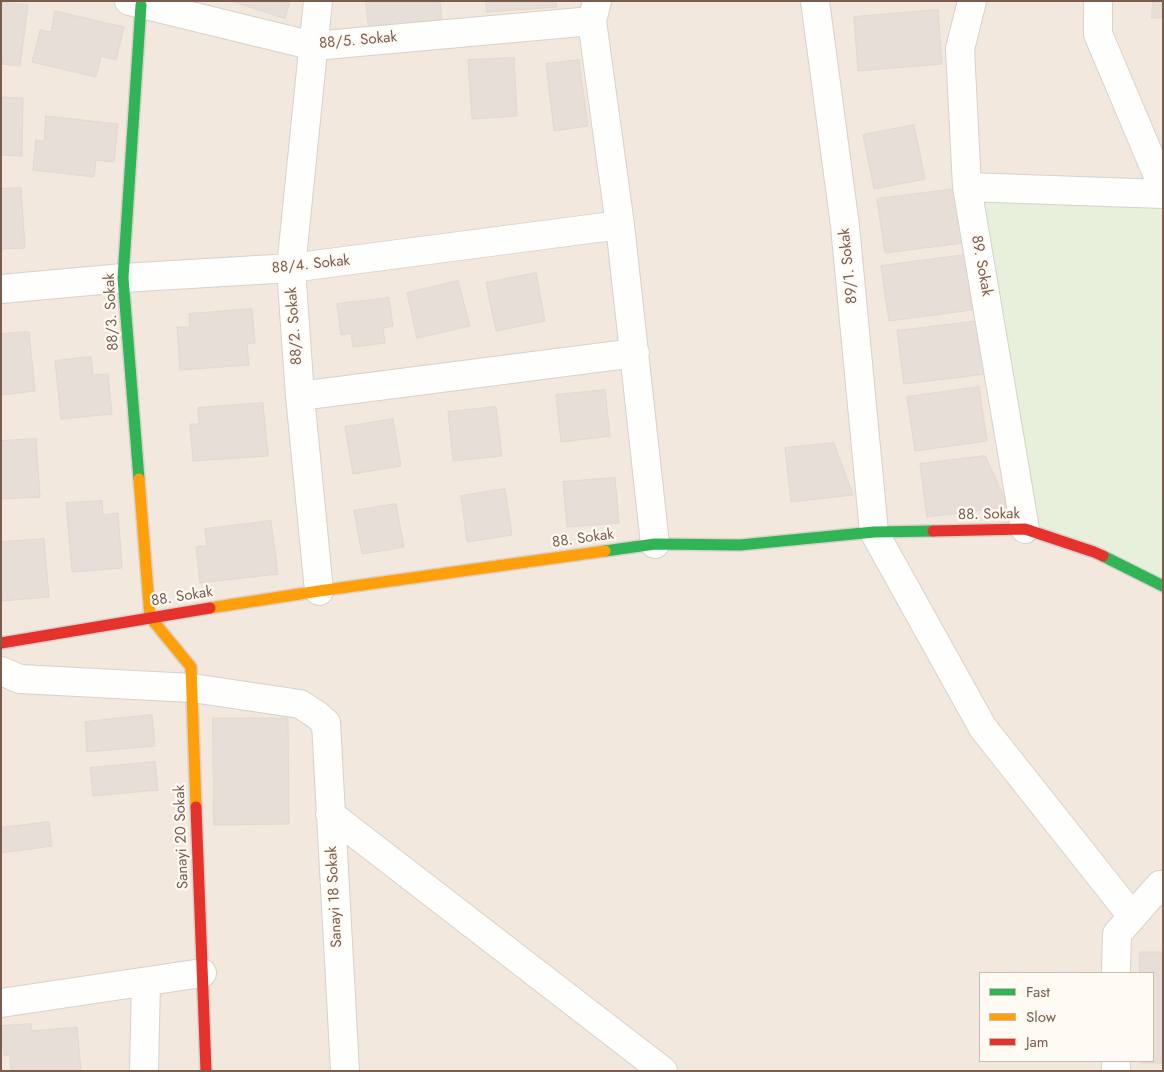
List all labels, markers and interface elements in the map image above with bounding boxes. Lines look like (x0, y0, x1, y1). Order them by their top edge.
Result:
street label: 88/5. Sokak (318, 29, 398, 53)
street label: 89/1. Sokak (836, 227, 862, 305)
street label: 89. Sokak (967, 234, 995, 298)
street label: 88/4. Sokak (271, 252, 351, 278)
street label: 88/3. Sokak (101, 273, 123, 351)
street label: 88/2. Sokak (283, 286, 307, 366)
street label: 88. Sokak (958, 505, 1020, 525)
street label: 88. Sokak (551, 526, 615, 552)
street label: 88. Sokak (150, 583, 214, 611)
street label: Sanayi 20 Sokak (171, 785, 193, 889)
street label: Sanayi 18 Sokak (323, 846, 347, 948)
legend (979, 972, 1154, 1062)
text: Fast (1026, 981, 1050, 1003)
text: Slow (1026, 1006, 1056, 1028)
text: Jam (1026, 1031, 1049, 1053)

